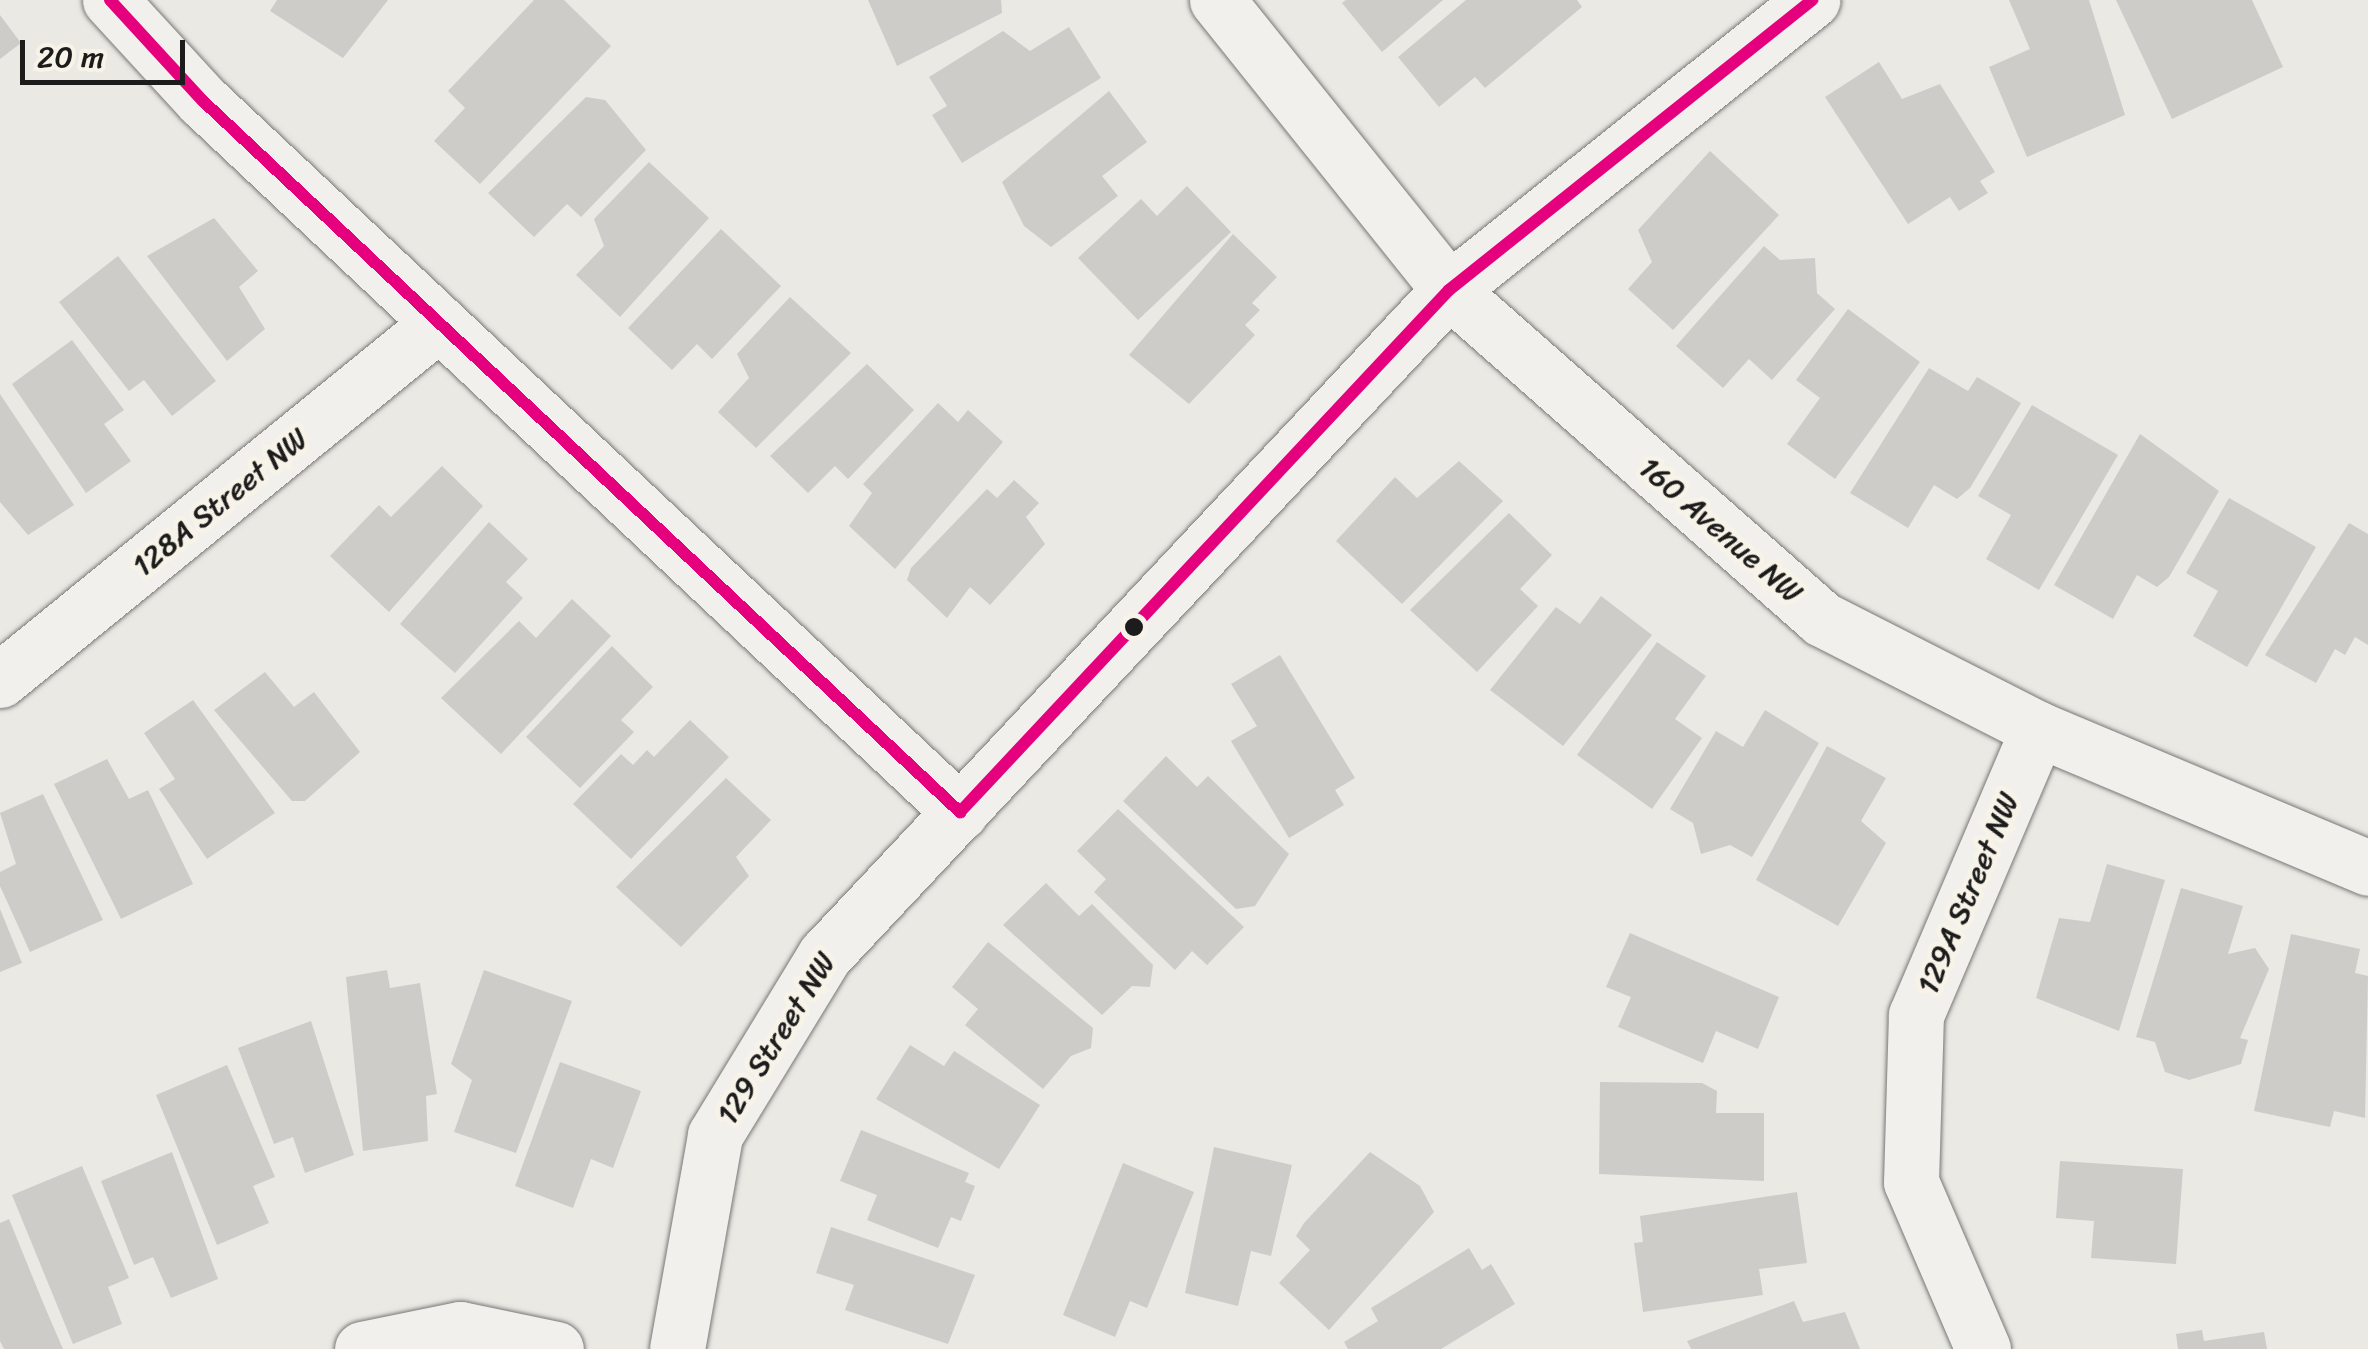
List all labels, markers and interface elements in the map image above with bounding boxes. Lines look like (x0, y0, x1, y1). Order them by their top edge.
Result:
scale bar (25, 20, 190, 82)
text: 20 m (37, 30, 104, 84)
street label: 128A Street NW (125, 420, 315, 584)
street label: 160 Avenue NW (1632, 449, 1810, 611)
unlabelled marker (1124, 617, 1144, 637)
street label: 129A Street NW (1909, 787, 2027, 999)
street label: 129 Street NW (709, 945, 843, 1131)

